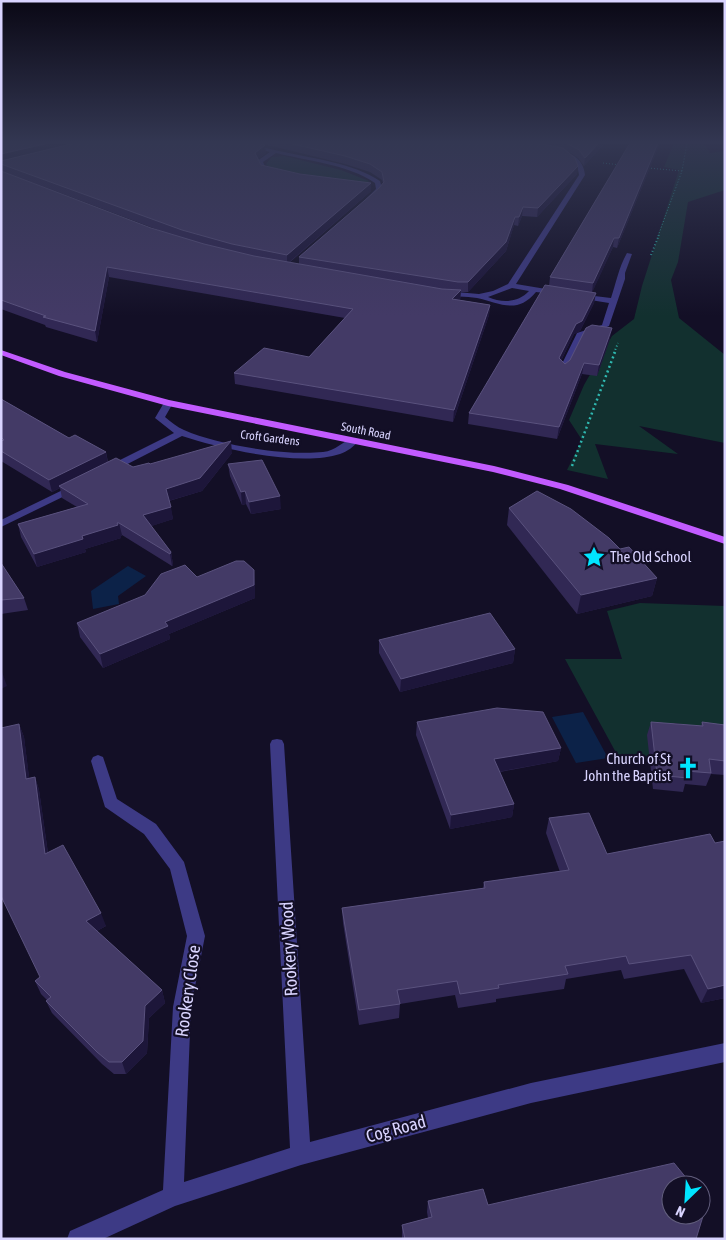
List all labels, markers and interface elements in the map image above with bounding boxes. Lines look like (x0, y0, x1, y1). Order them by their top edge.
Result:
street label: South Road (340, 419, 392, 443)
street label: Croft Gardens (240, 427, 300, 449)
place icon: The Old School (581, 544, 607, 570)
place label: The Old School (610, 548, 691, 565)
place label: Church of St John the Baptist (584, 750, 671, 784)
church icon: Church of St John the Baptist (675, 755, 701, 781)
street label: Rookery Wood (276, 901, 301, 997)
street label: Rookery Close (171, 944, 204, 1038)
street label: Cog Road (364, 1110, 428, 1147)
north arrow (661, 1175, 711, 1225)
text: N (673, 1203, 688, 1221)

